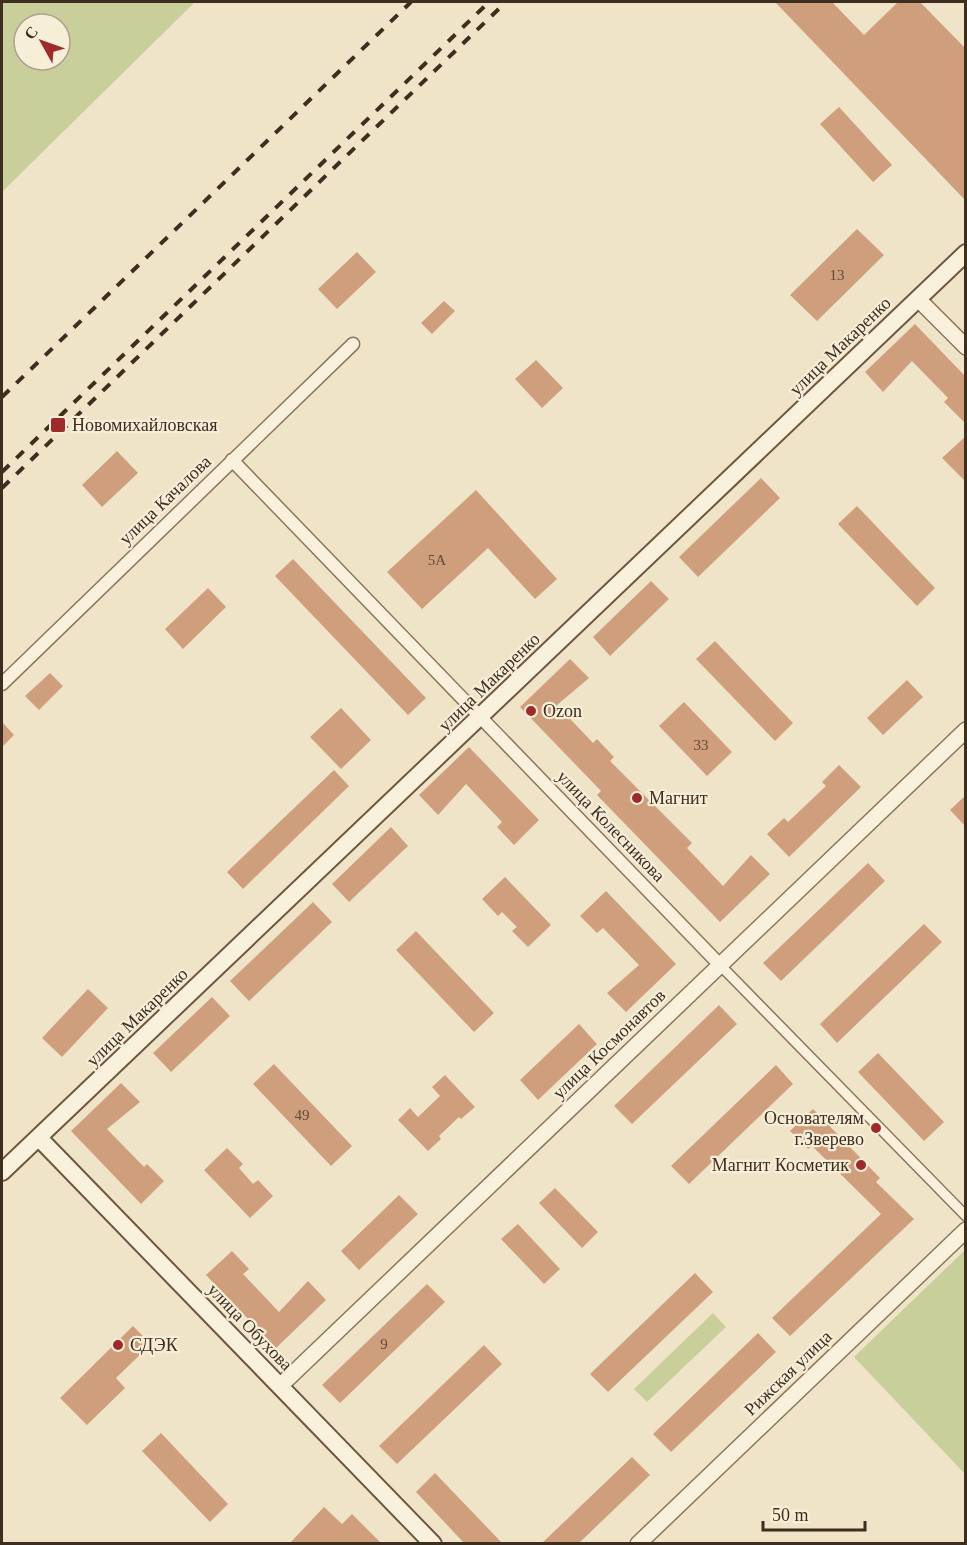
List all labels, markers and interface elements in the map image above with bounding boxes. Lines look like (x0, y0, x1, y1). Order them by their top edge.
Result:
north arrow (12, 12, 72, 72)
text: С (21, 23, 41, 43)
house number: 13 (830, 267, 845, 283)
street label: улица Макаренко (785, 293, 895, 399)
place label: Новомихайловская (72, 415, 218, 435)
marker: Новомихайловская (49, 416, 67, 434)
street label: улица Качалова (115, 451, 215, 549)
house number: 5А (428, 552, 446, 568)
street label: улица Макаренко (434, 629, 544, 735)
place label: Ozon (543, 701, 582, 721)
marker: Ozon (524, 704, 538, 718)
house number: 33 (694, 737, 709, 753)
street label: улица Колесникова (553, 766, 669, 886)
place label: Магнит (649, 788, 708, 808)
marker: Магнит (630, 791, 644, 805)
street label: улица Макаренко (82, 964, 192, 1070)
street label: улица Космонавтов (549, 985, 669, 1103)
house number: 49 (295, 1107, 310, 1123)
place label: Основателям г.Зверево (764, 1108, 864, 1149)
marker: Основателям г.Зверево (869, 1121, 883, 1135)
place label: Магнит Косметик (712, 1155, 849, 1175)
marker: Магнит Косметик (854, 1158, 868, 1172)
street label: улица Обухова (204, 1279, 296, 1375)
street label: Рижская улица (740, 1326, 836, 1420)
place label: СДЭК (130, 1335, 179, 1355)
house number: 9 (380, 1336, 388, 1352)
marker: СДЭК (111, 1338, 125, 1352)
scale bar (763, 1494, 865, 1532)
text: 50 m (772, 1505, 809, 1525)

